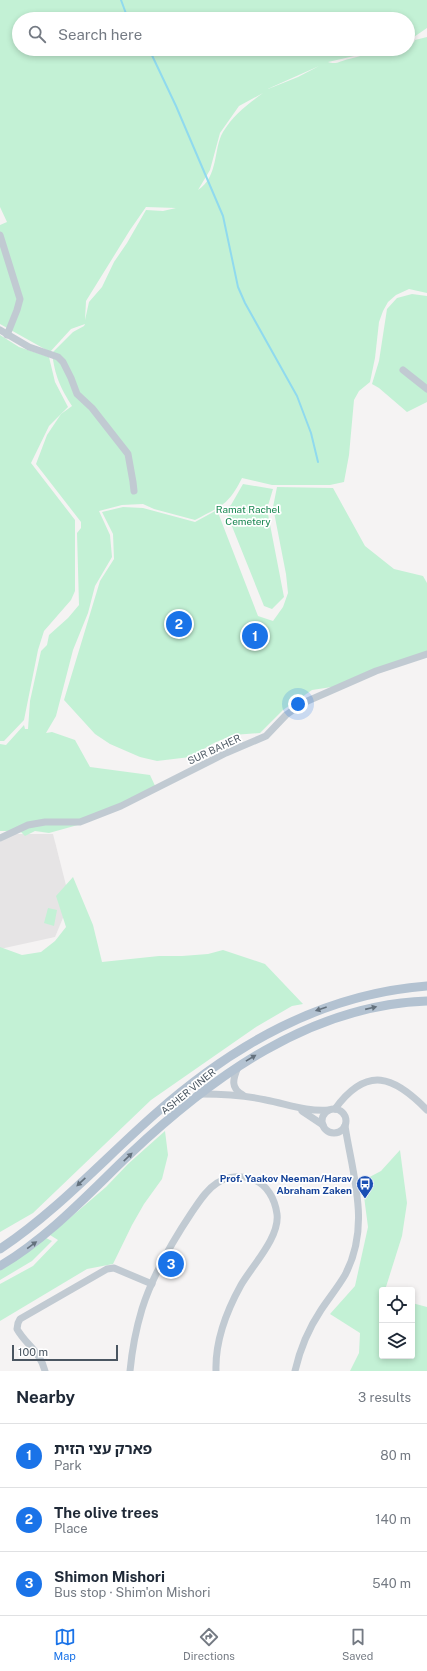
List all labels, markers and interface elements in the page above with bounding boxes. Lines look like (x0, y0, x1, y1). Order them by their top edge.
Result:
search box (12, 12, 415, 56)
icon: search (26, 23, 48, 45)
text: Search here (58, 26, 142, 43)
park label: Ramat Rachel Cemetery (216, 503, 280, 527)
pin: 2 (166, 609, 192, 639)
pin: 1 (242, 621, 268, 651)
your location (288, 694, 308, 714)
street label: SUR BAHER (185, 731, 243, 767)
one-way arrow (364, 1005, 377, 1011)
one-way arrow (314, 1006, 326, 1012)
one-way arrow (245, 1054, 257, 1061)
street label: ASHER VINER (158, 1065, 218, 1117)
one-way arrow (123, 1152, 133, 1162)
place label: Prof. Yaakov Neeman/Harav Abraham Zaken (220, 1172, 353, 1196)
bus stop icon: Prof. Yaakov Neeman/Harav Abraham Zaken (355, 1174, 375, 1199)
one-way arrow (76, 1177, 86, 1187)
one-way arrow (27, 1240, 38, 1249)
pin: 3 (158, 1249, 184, 1279)
map controls (379, 1287, 415, 1359)
button: locate (379, 1287, 415, 1323)
button: layers (379, 1323, 415, 1359)
scale bar (12, 1343, 118, 1362)
text: 100 m (18, 1346, 48, 1358)
text: Nearby (16, 1387, 75, 1407)
text: 3 results (358, 1390, 411, 1405)
text: פארק עצי הזית (54, 1440, 152, 1457)
text: 1 (26, 1448, 32, 1463)
text: 80 m (380, 1448, 411, 1463)
text: Park (54, 1458, 82, 1473)
text: The olive trees (54, 1504, 159, 1521)
text: 2 (25, 1512, 33, 1527)
text: 140 m (375, 1512, 411, 1527)
text: Place (54, 1521, 88, 1536)
text: Shimon Mishori (54, 1568, 165, 1585)
text: 3 (25, 1576, 33, 1591)
text: 540 m (372, 1576, 411, 1591)
text: Bus stop · Shim'on Mishori (54, 1585, 210, 1600)
tab: Map (54, 1626, 76, 1662)
tab: Directions (183, 1626, 235, 1662)
tab: Saved (342, 1626, 373, 1662)

